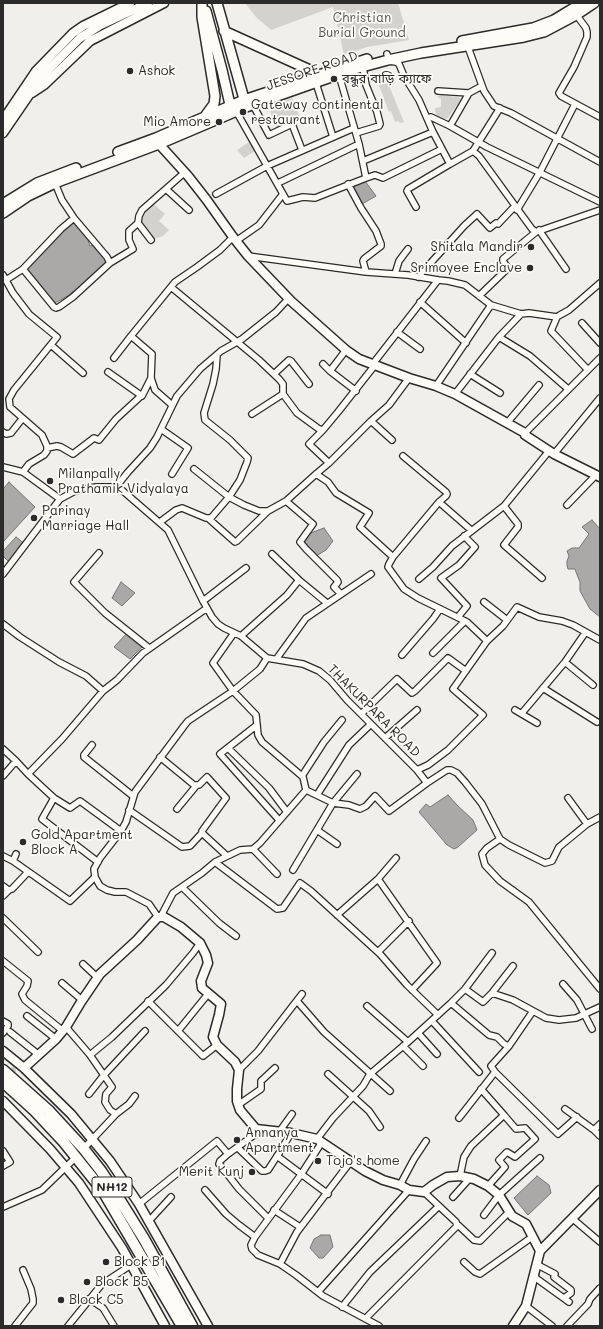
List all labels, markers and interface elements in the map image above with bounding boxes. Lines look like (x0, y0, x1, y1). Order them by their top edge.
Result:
park label: Christian Burial Ground (318, 10, 406, 41)
street label: JESSORE ROAD (264, 48, 360, 94)
place label: Ashok (138, 63, 175, 79)
marker: Ashok (125, 66, 135, 76)
place label: বন্ধুর বাড়ি ক্যাফে (342, 71, 431, 87)
marker: বন্ধুর বাড়ি ক্যাফে (329, 74, 339, 84)
place label: Gateway continental restaurant (251, 97, 383, 128)
marker: Gateway continental restaurant (238, 107, 248, 117)
place label: Mio Amore (143, 114, 211, 130)
marker: Mio Amore (214, 117, 224, 127)
place label: Shitala Mandir (431, 239, 523, 255)
marker: Shitala Mandir (526, 242, 536, 252)
place label: Srimoyee Enclave (410, 260, 522, 276)
marker: Srimoyee Enclave (525, 263, 535, 273)
place label: Milanpally Prathamik Vidyalaya (58, 466, 189, 497)
marker: Milanpally Prathamik Vidyalaya (45, 476, 55, 486)
place label: Parinay Marriage Hall (42, 503, 129, 534)
marker: Parinay Marriage Hall (29, 513, 39, 523)
street label: THAKURPARA ROAD (325, 662, 423, 760)
place label: Gold Apartment Block A (31, 827, 133, 858)
marker: Gold Apartment Block A (18, 837, 28, 847)
place label: Annanya Apartment (245, 1125, 314, 1156)
marker: Annanya Apartment (232, 1135, 242, 1145)
place label: Tojo's home (326, 1153, 400, 1169)
marker: Tojo's home (313, 1156, 323, 1166)
place label: Merit Kunj (179, 1164, 244, 1180)
marker: Merit Kunj (247, 1167, 257, 1177)
road number: NH12 (92, 1177, 132, 1197)
place label: Block B1 (114, 1254, 166, 1270)
marker: Block B1 (101, 1257, 111, 1267)
place label: Block B5 (95, 1274, 148, 1290)
marker: Block B5 (82, 1277, 92, 1287)
place label: Block C5 (69, 1292, 124, 1308)
marker: Block C5 (56, 1295, 66, 1305)

